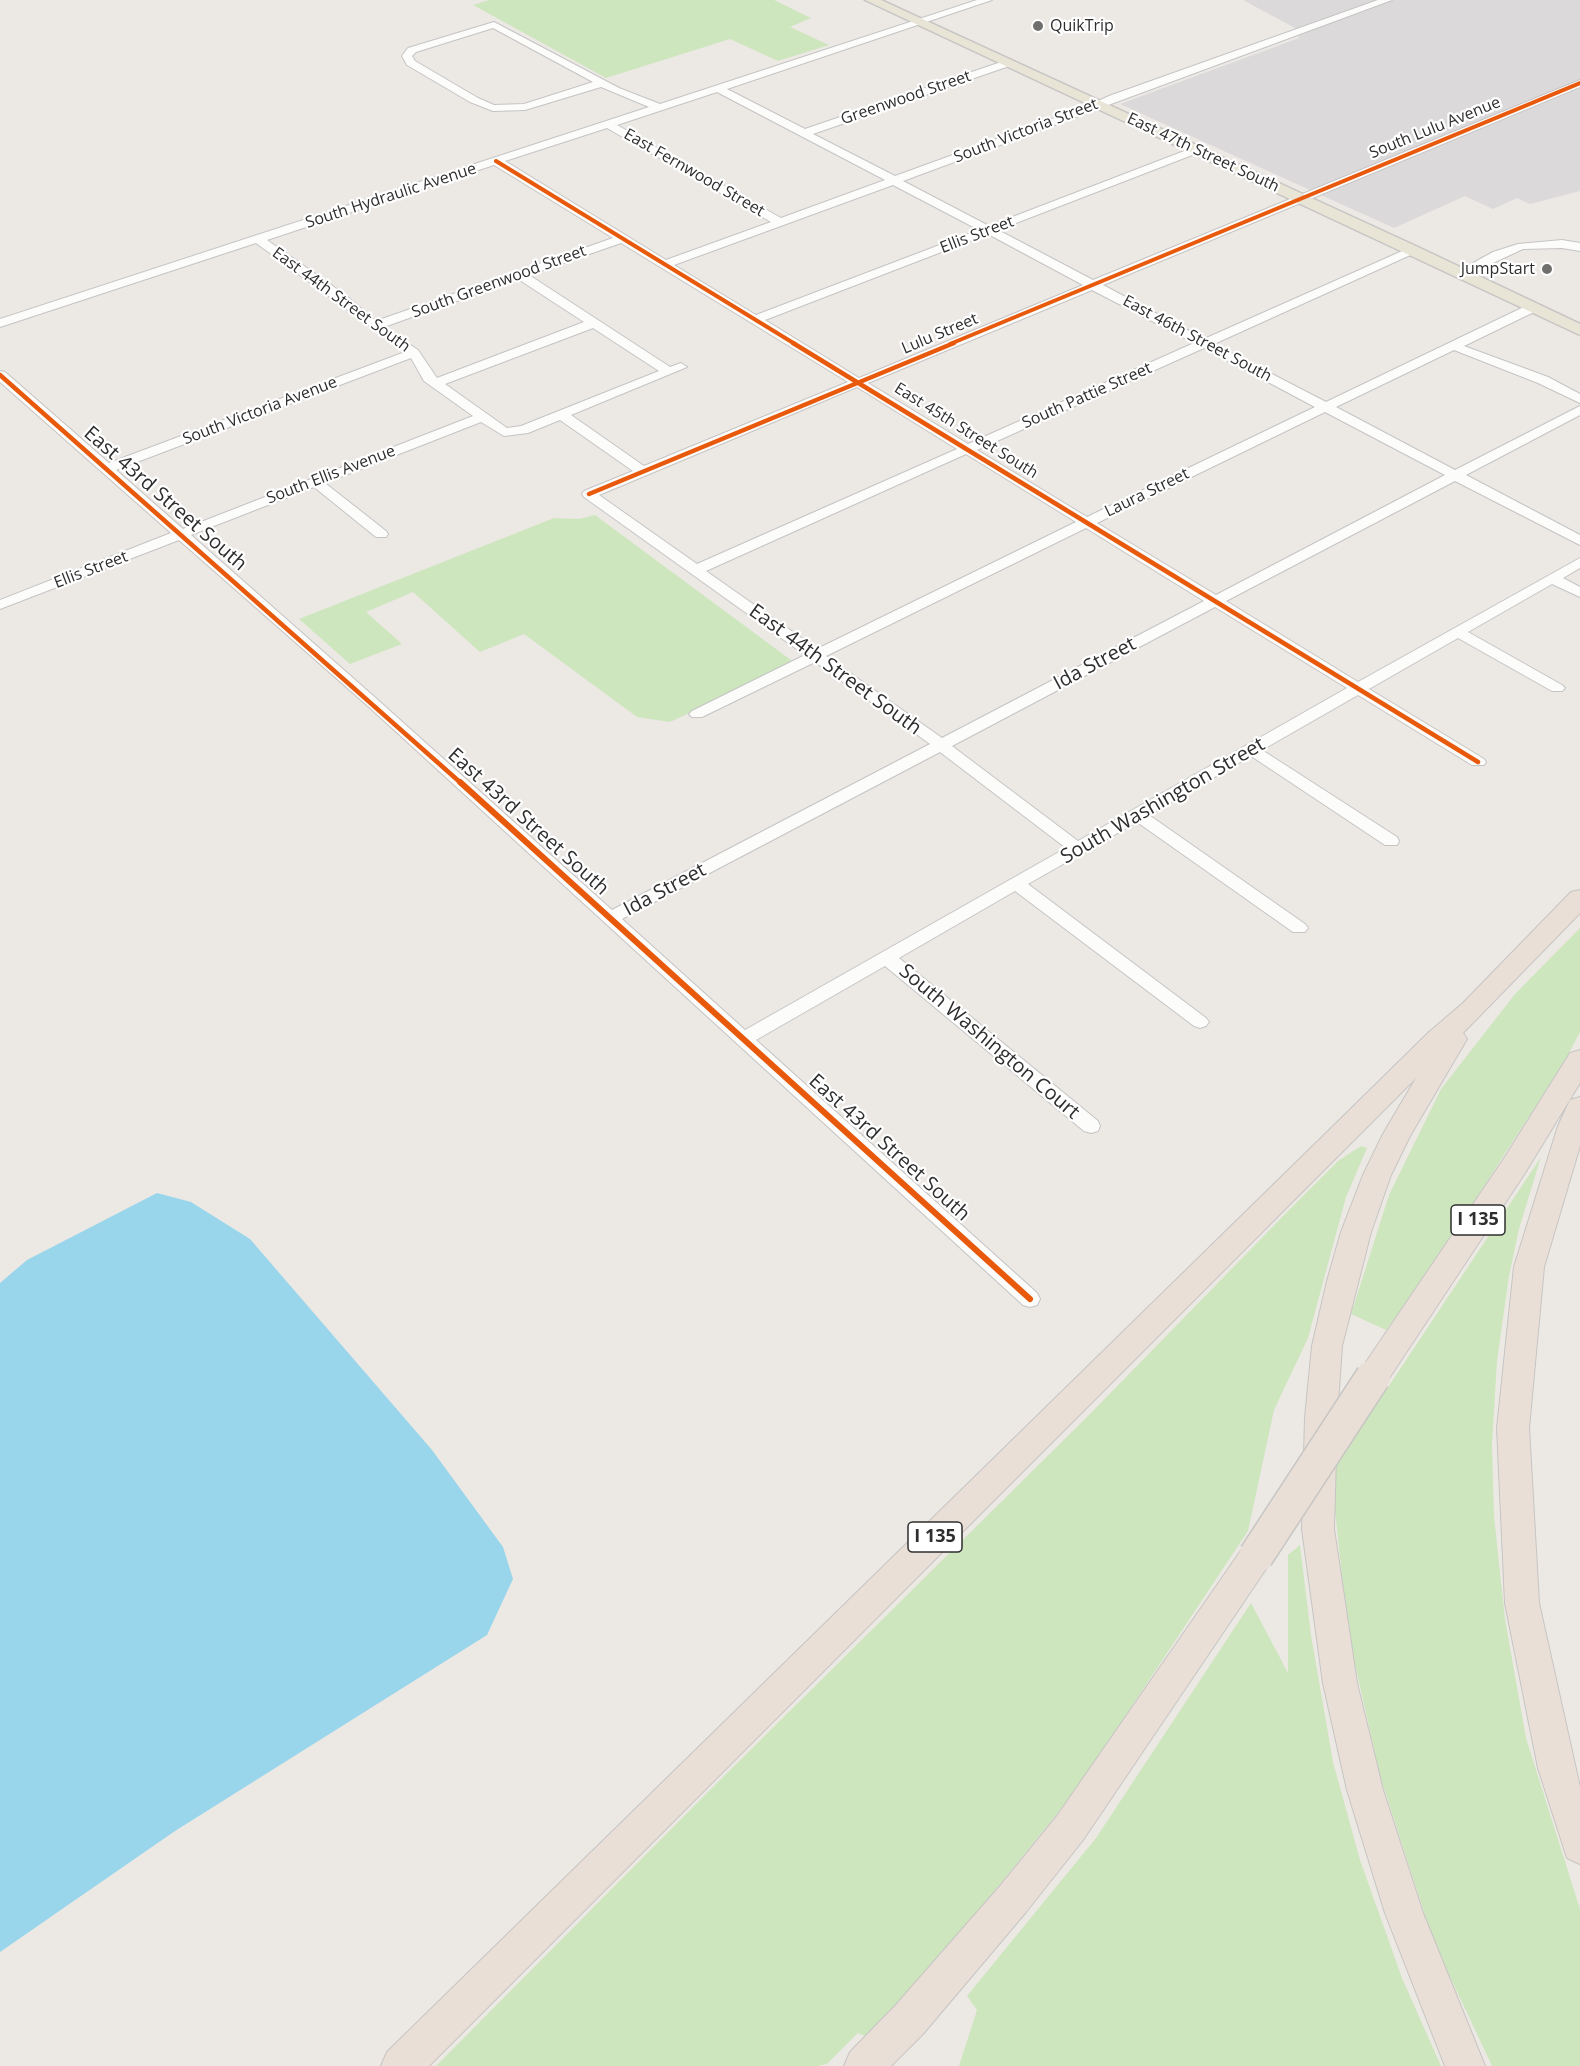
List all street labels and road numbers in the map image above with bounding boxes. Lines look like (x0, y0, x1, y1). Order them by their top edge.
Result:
street label: Greenwood Street (838, 67, 974, 129)
street label: South Lulu Avenue (1367, 93, 1503, 163)
street label: South Victoria Street (951, 95, 1101, 167)
street label: East 47th Street South (1124, 109, 1282, 197)
street label: East Fernwood Street (620, 125, 768, 221)
street label: South Hydraulic Avenue (303, 159, 479, 233)
street label: Ellis Street (937, 212, 1017, 258)
street label: South Greenwood Street (409, 241, 589, 323)
street label: East 44th Street South (268, 244, 414, 356)
street label: East 46th Street South (1119, 292, 1275, 386)
street label: Lulu Street (899, 309, 981, 359)
street label: South Pattie Street (1019, 359, 1155, 433)
street label: South Victoria Avenue (180, 373, 340, 449)
street label: East 45th Street South (891, 379, 1041, 483)
street label: East 43rd Street South (79, 422, 251, 576)
street label: South Ellis Avenue (264, 442, 398, 508)
street label: Laura Street (1102, 464, 1192, 522)
street label: Ellis Street (51, 547, 131, 593)
street label: East 44th Street South (744, 599, 926, 741)
street label: Ida Street (1050, 632, 1140, 696)
street label: South Washington Street (1057, 733, 1269, 869)
street label: East 43rd Street South (443, 743, 613, 901)
street label: Ida Street (620, 858, 710, 922)
street label: South Washington Court (894, 959, 1084, 1125)
street label: East 43rd Street South (804, 1069, 974, 1227)
road number: I 135 (1451, 1205, 1505, 1235)
road number: I 135 (908, 1522, 962, 1552)

